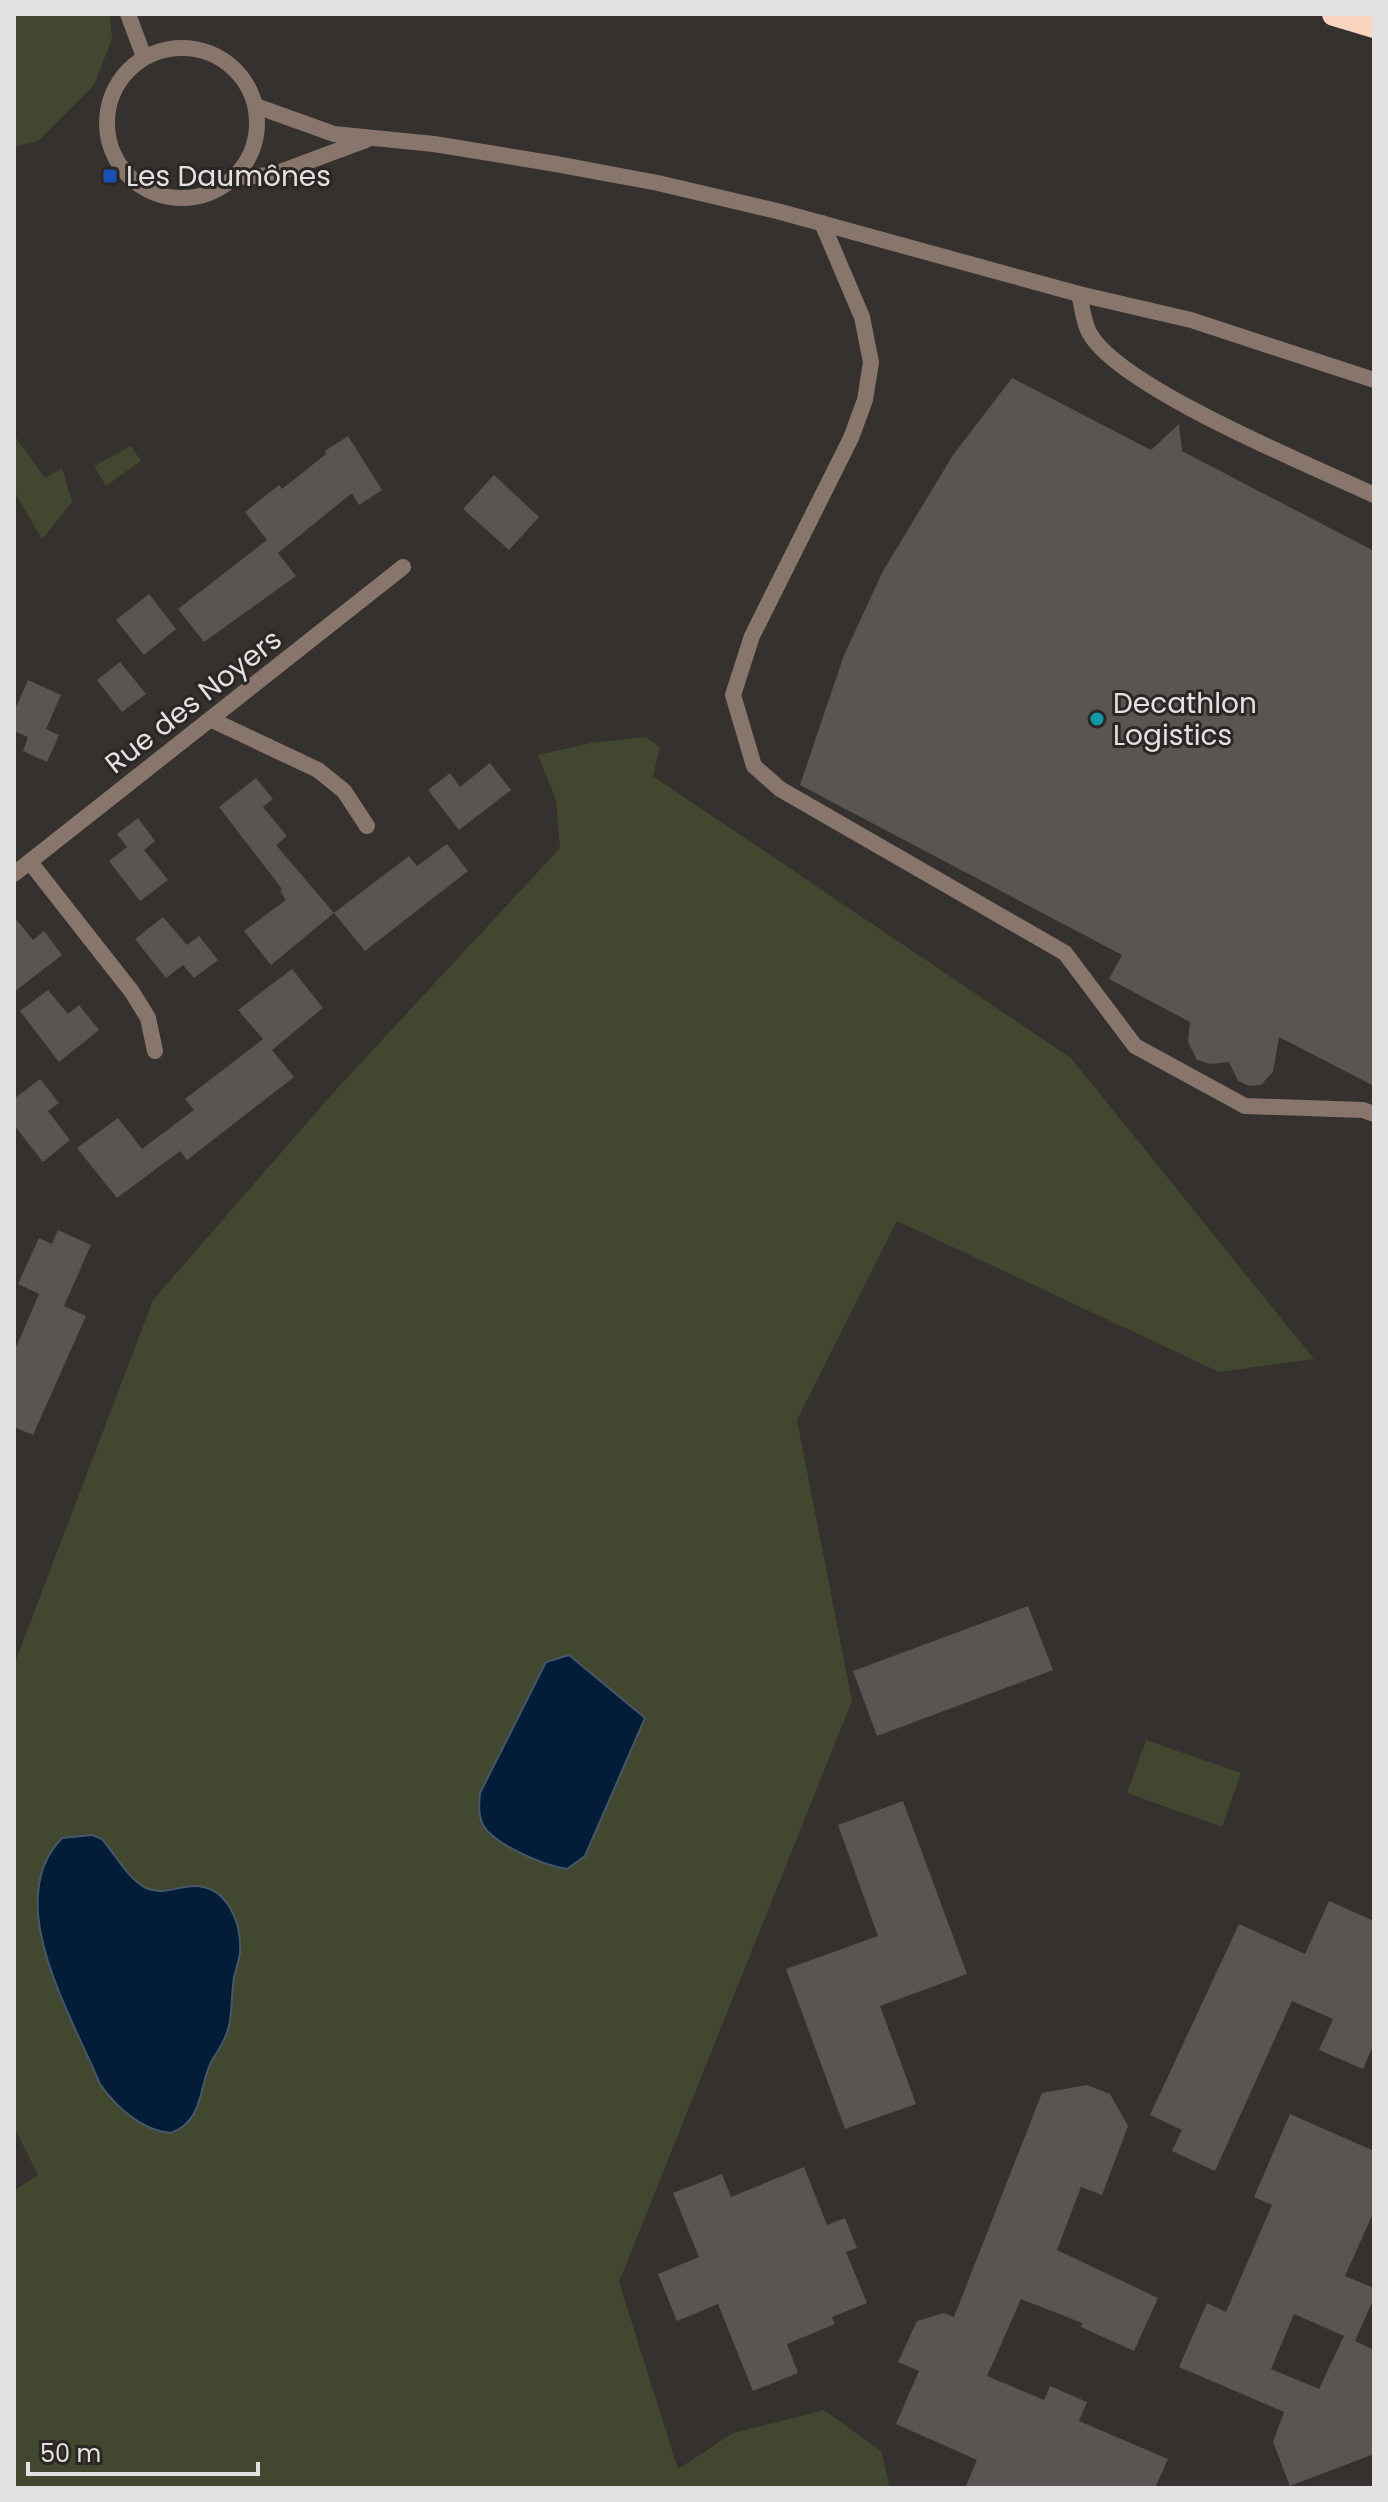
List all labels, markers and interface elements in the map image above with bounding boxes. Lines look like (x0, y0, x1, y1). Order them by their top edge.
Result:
place label: Les Daumônes (126, 157, 331, 196)
marker: Les Daumônes (101, 167, 119, 185)
street label: Rue des Noyers (97, 620, 290, 783)
place label: Decathlon Logistics (1113, 684, 1257, 755)
marker: Decathlon Logistics (1088, 710, 1106, 728)
scale bar (28, 2426, 258, 2476)
text: 50 m (40, 2437, 101, 2470)

